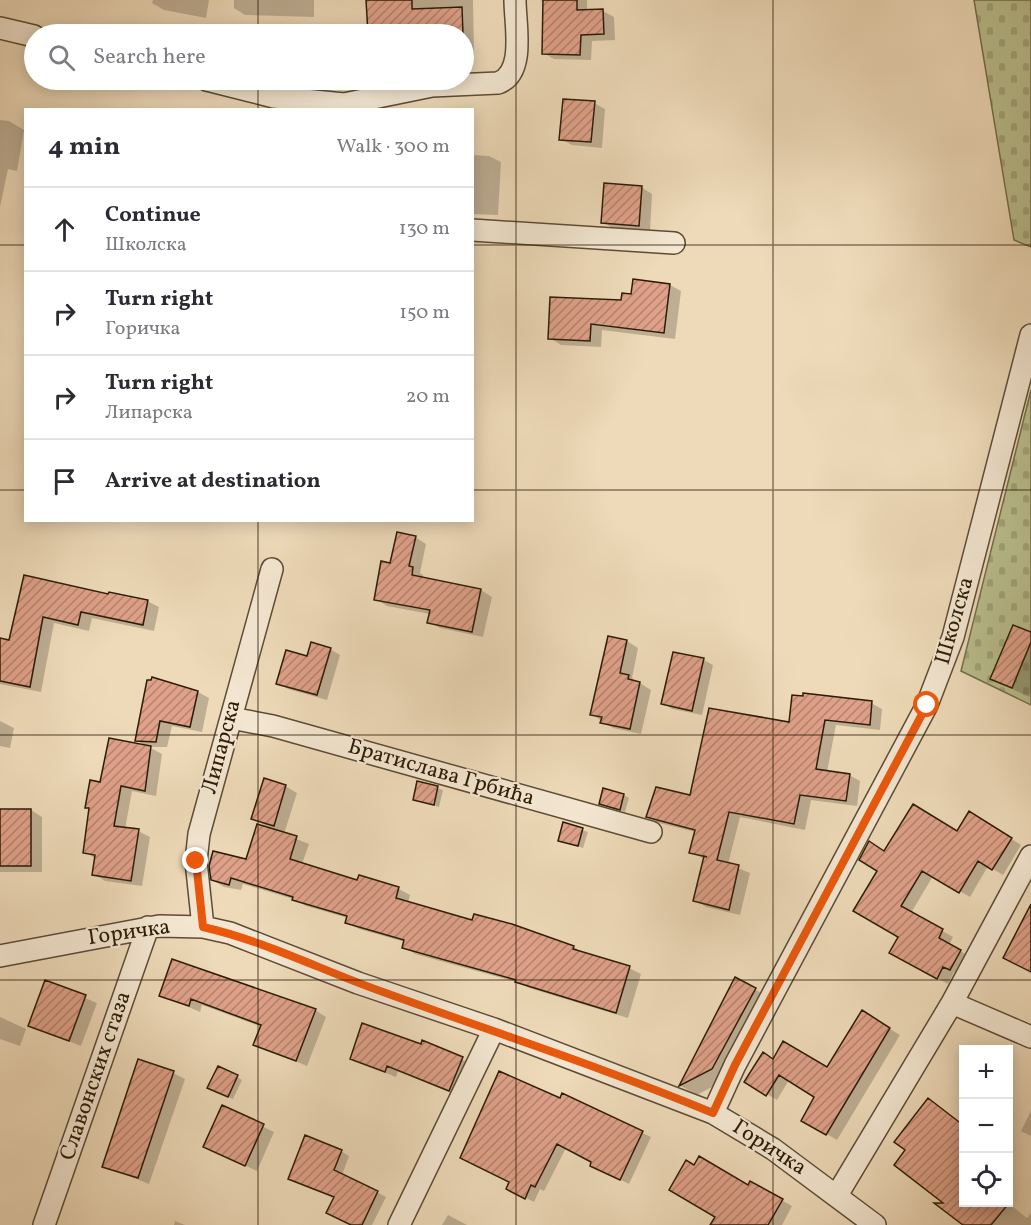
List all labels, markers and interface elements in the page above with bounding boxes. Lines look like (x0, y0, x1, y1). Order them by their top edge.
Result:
search box (24, 24, 474, 90)
icon: search (45, 41, 78, 74)
text: Search here (93, 42, 206, 73)
text: 4 min (48, 129, 120, 165)
text: Walk · 300 m (337, 133, 450, 161)
text: Continue (105, 200, 201, 231)
icon: ahead (48, 213, 81, 246)
text: 130 m (399, 215, 450, 243)
text: Школска (105, 231, 187, 259)
text: Turn right (105, 284, 213, 315)
icon: right (48, 297, 81, 330)
text: 150 m (399, 299, 450, 327)
text: Горичка (105, 315, 180, 343)
text: Turn right (105, 368, 213, 399)
icon: right (48, 381, 81, 414)
text: 20 m (406, 383, 450, 411)
text: Липарска (105, 399, 193, 427)
icon: arrive (48, 465, 81, 498)
text: Arrive at destination (105, 466, 321, 497)
street label: Школска (928, 574, 982, 668)
route start (913, 691, 939, 717)
street label: Липарска (195, 696, 249, 798)
street label: Братислава Грбића (344, 731, 538, 815)
route end (182, 847, 208, 873)
street label: Горичка (86, 912, 172, 954)
street label: Славонских стаза (53, 987, 139, 1165)
map controls (959, 1045, 1013, 1207)
button: + (959, 1045, 1013, 1099)
button: − (959, 1099, 1013, 1153)
street label: Горичка (726, 1112, 812, 1184)
button: locate (959, 1153, 1013, 1207)

